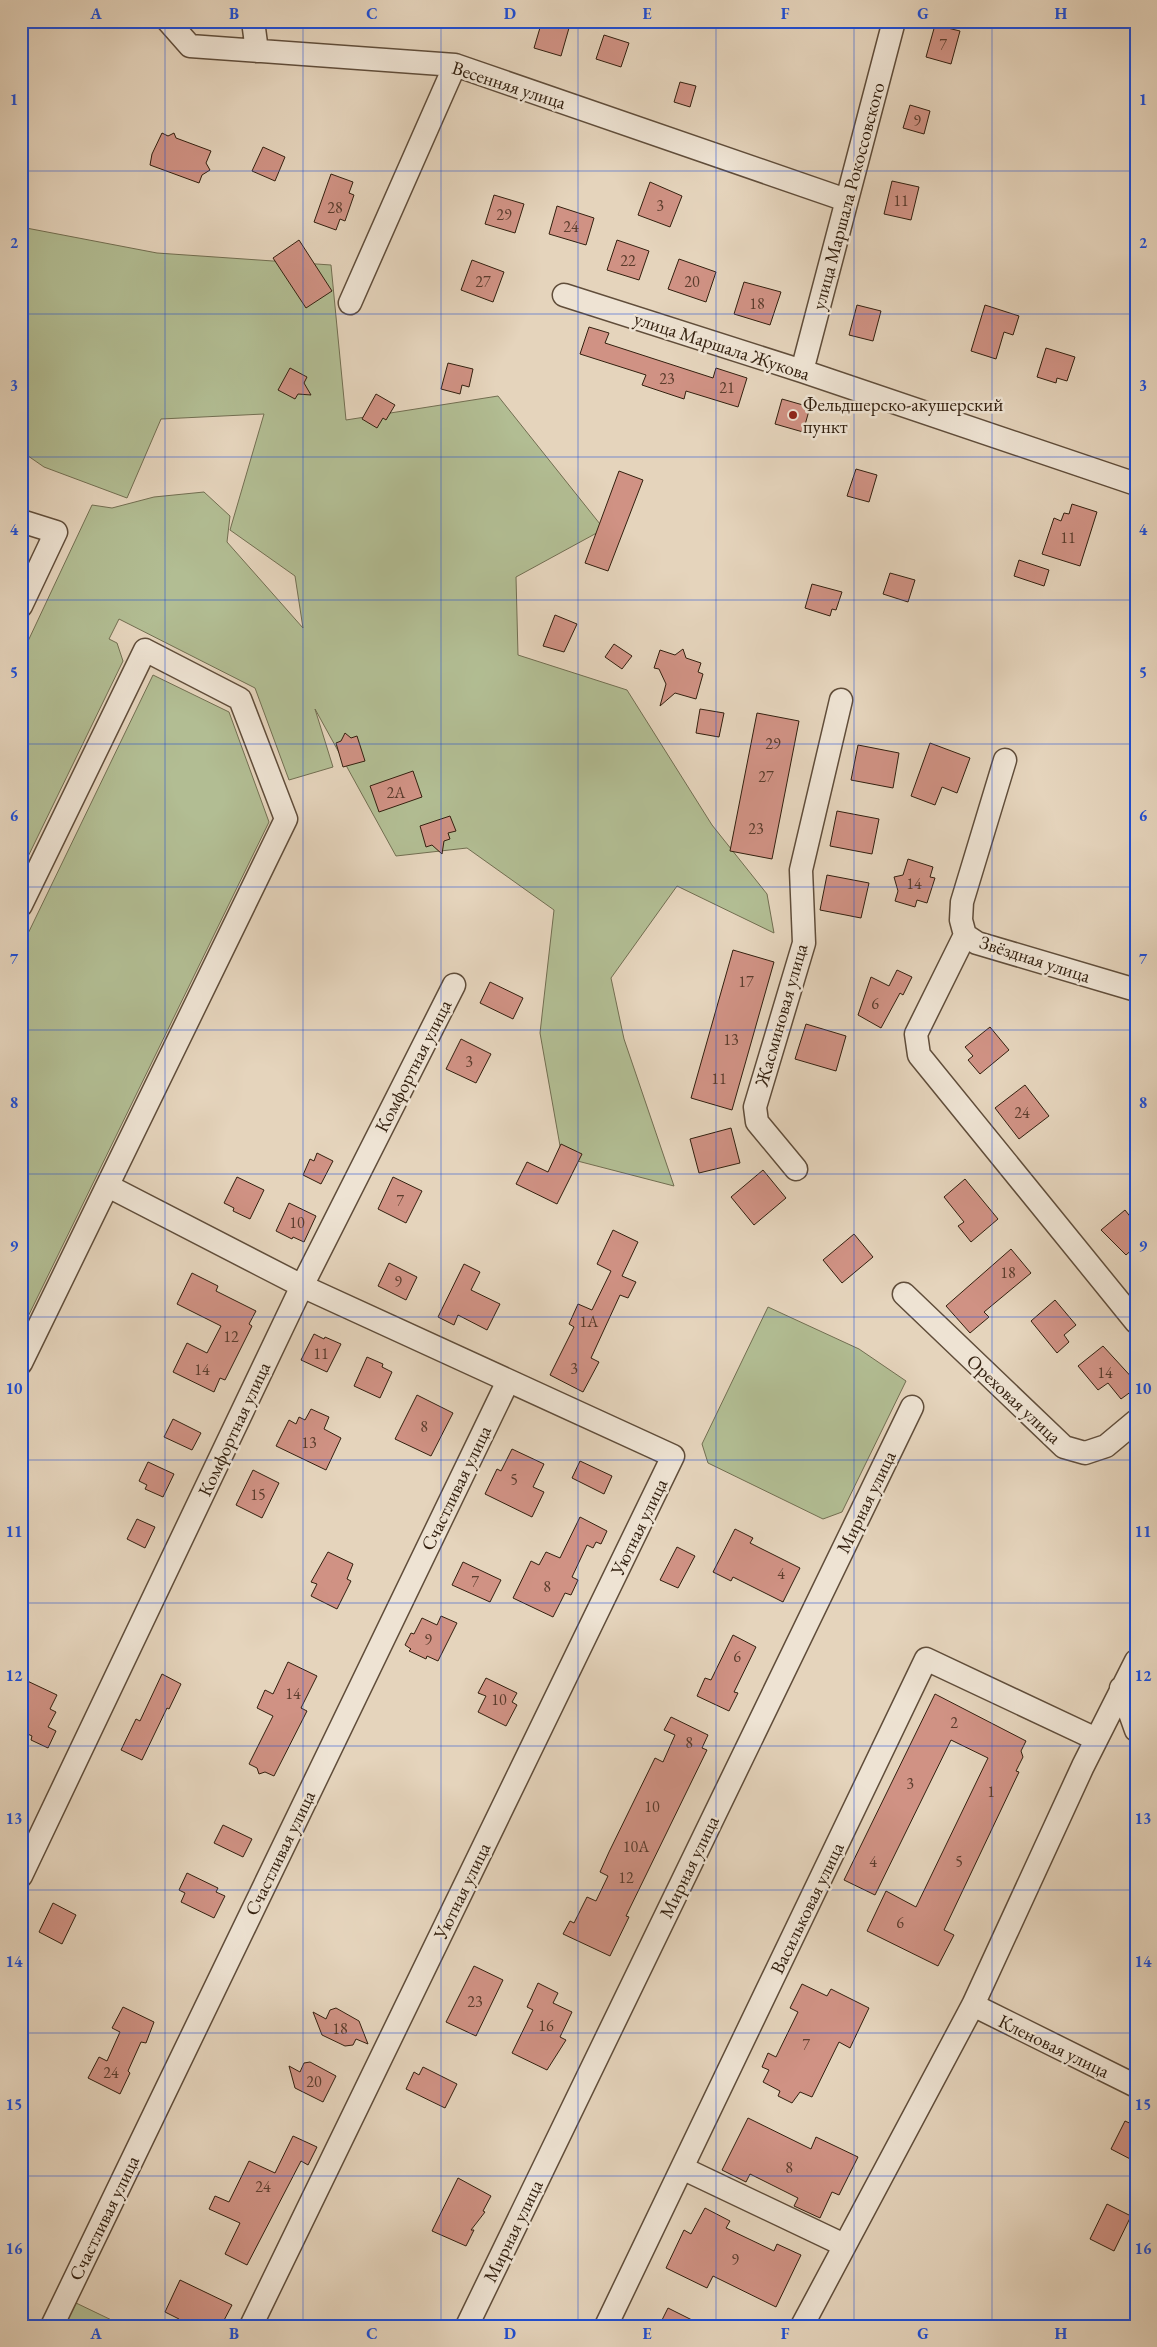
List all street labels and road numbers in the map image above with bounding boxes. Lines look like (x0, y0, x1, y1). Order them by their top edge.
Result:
street label: Весенняя улица (449, 55, 569, 115)
street label: улица Маршала Рокоссовского (806, 80, 890, 312)
street label: улица Маршала Жукова (631, 306, 814, 386)
street label: Звёздная улица (976, 929, 1094, 989)
street label: Жасминовая улица (748, 940, 813, 1090)
street label: Комфортная улица (369, 995, 457, 1137)
street label: Ореховая улица (961, 1349, 1067, 1450)
street label: Комфортная улица (192, 1357, 276, 1500)
street label: Счастливая улица (415, 1421, 497, 1555)
street label: Мирная улица (830, 1446, 902, 1557)
street label: Уютная улица (604, 1474, 673, 1580)
street label: Счастливая улица (239, 1786, 321, 1920)
street label: Мирная улица (653, 1811, 725, 1922)
street label: Уютная улица (427, 1838, 496, 1944)
street label: Васильковая улица (764, 1838, 850, 1978)
street label: Кленовая улица (994, 2008, 1114, 2084)
street label: Счастливая улица (63, 2151, 145, 2285)
street label: Мирная улица (477, 2175, 549, 2286)

